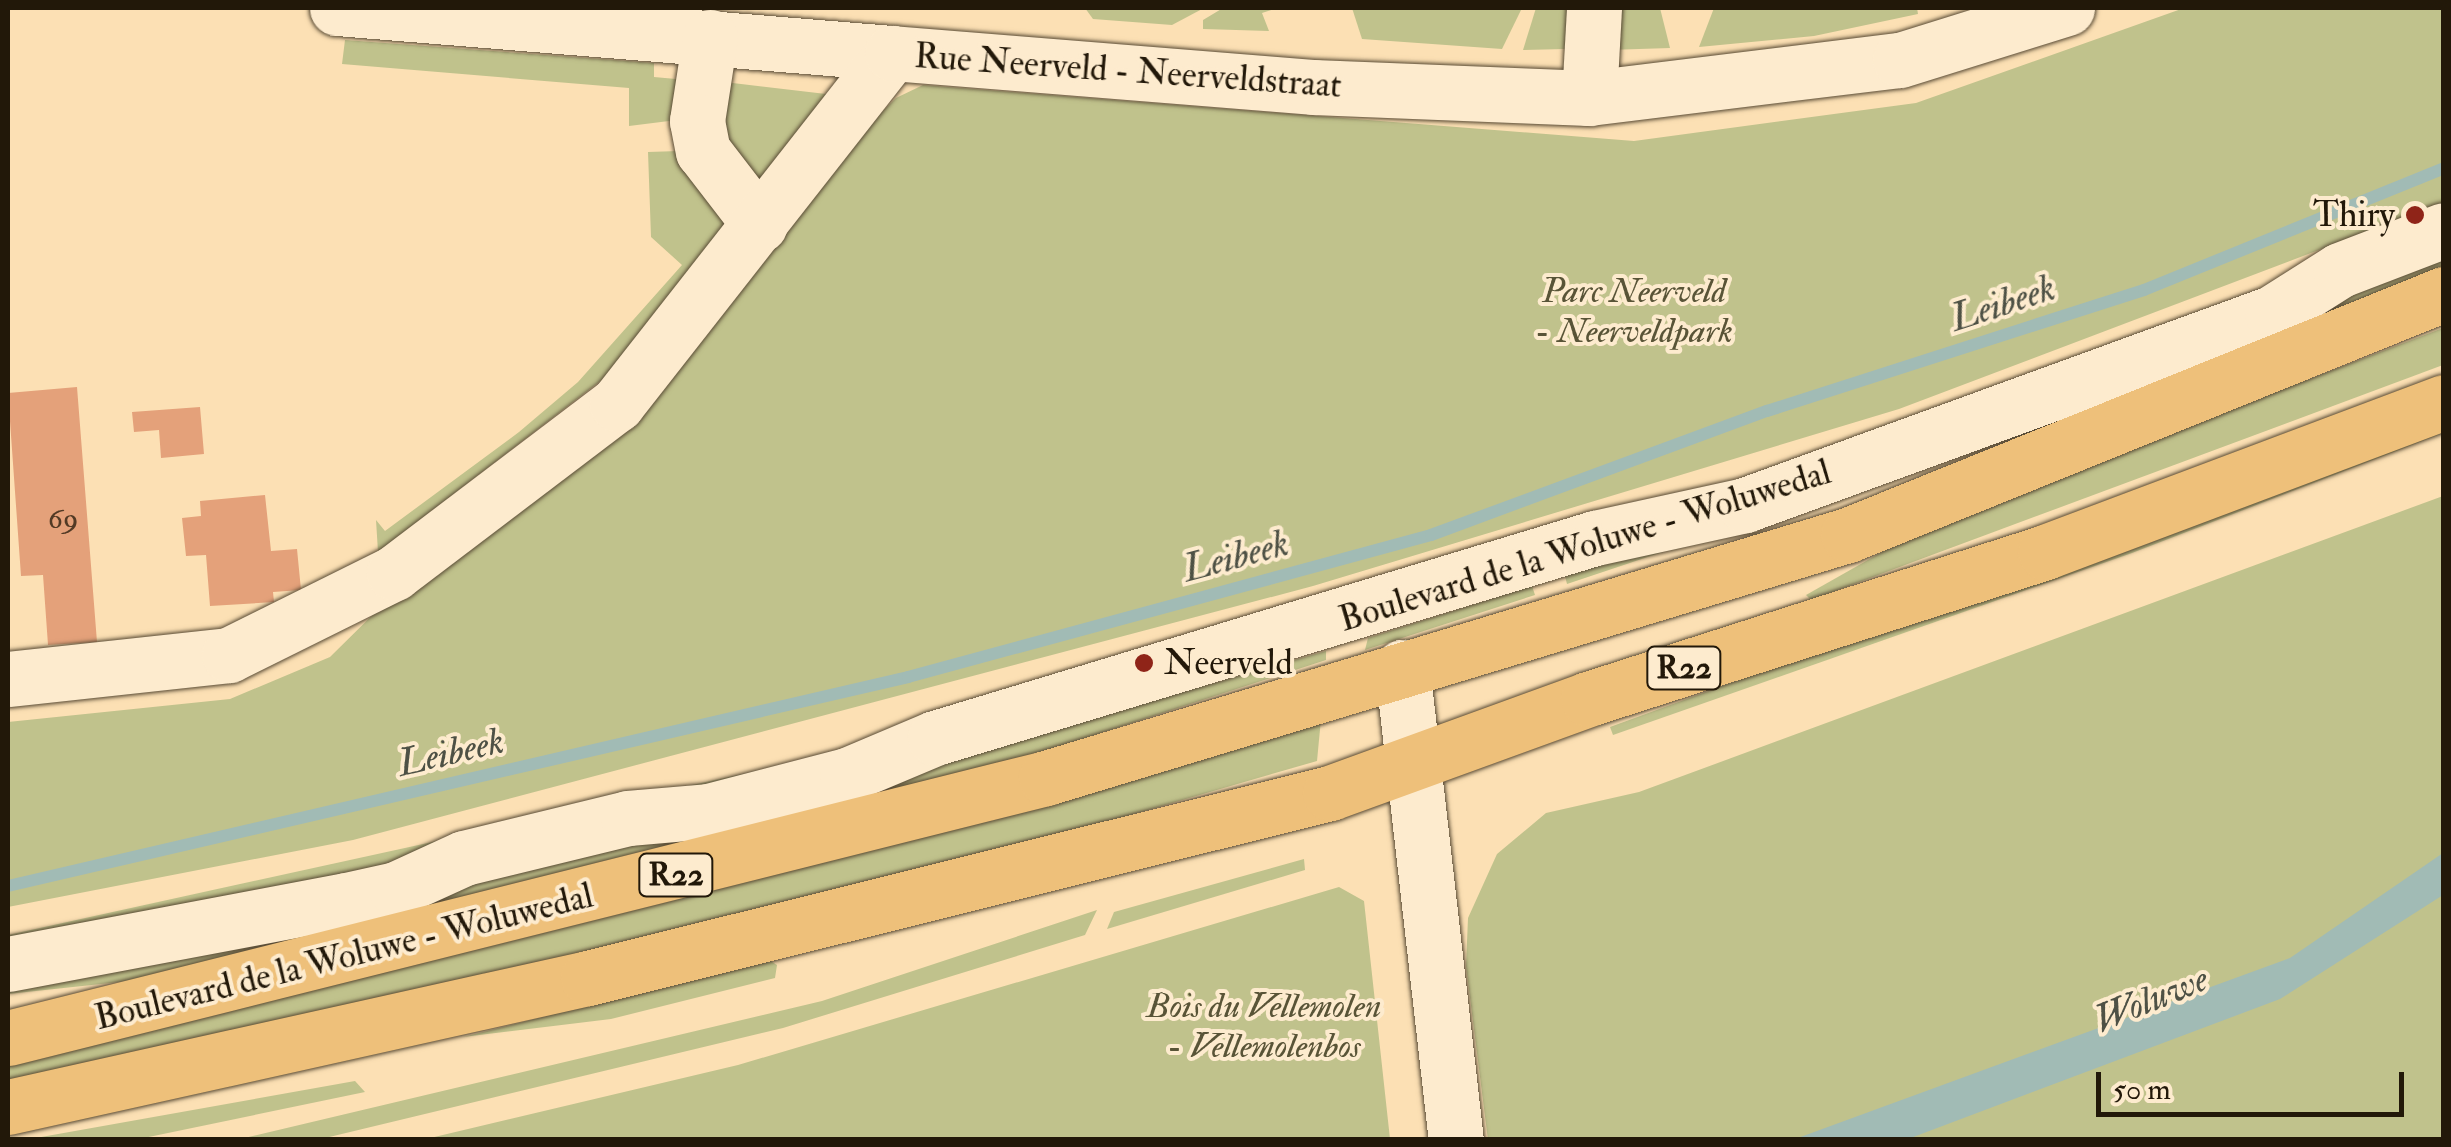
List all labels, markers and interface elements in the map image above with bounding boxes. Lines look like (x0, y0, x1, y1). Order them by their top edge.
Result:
street label: Rue Neerveld - Neerveldstraat (913, 35, 1343, 107)
place label: Thiry (2313, 194, 2395, 236)
marker: Thiry (2404, 204, 2426, 226)
water label: Leibeek (1945, 266, 2061, 342)
park label: Parc Neerveld - Neerveldpark (1535, 270, 1733, 352)
street label: Boulevard de la Woluwe - Woluwedal (1334, 451, 1836, 641)
house number: 69 (48, 501, 78, 537)
water label: Leibeek (1178, 521, 1294, 593)
road number: R22 (1644, 641, 1724, 695)
place label: Neerveld (1164, 642, 1293, 684)
marker: Neerveld (1133, 652, 1155, 674)
water label: Leibeek (393, 719, 509, 787)
road number: R22 (636, 848, 716, 902)
street label: Boulevard de la Woluwe - Woluwedal (90, 875, 598, 1039)
water label: Woluwe (2087, 957, 2215, 1043)
park label: Bois du Vellemolen - Vellemolenbos (1147, 985, 1381, 1067)
scale bar (2101, 1052, 2408, 1114)
text: 50 m (2113, 1071, 2171, 1108)

